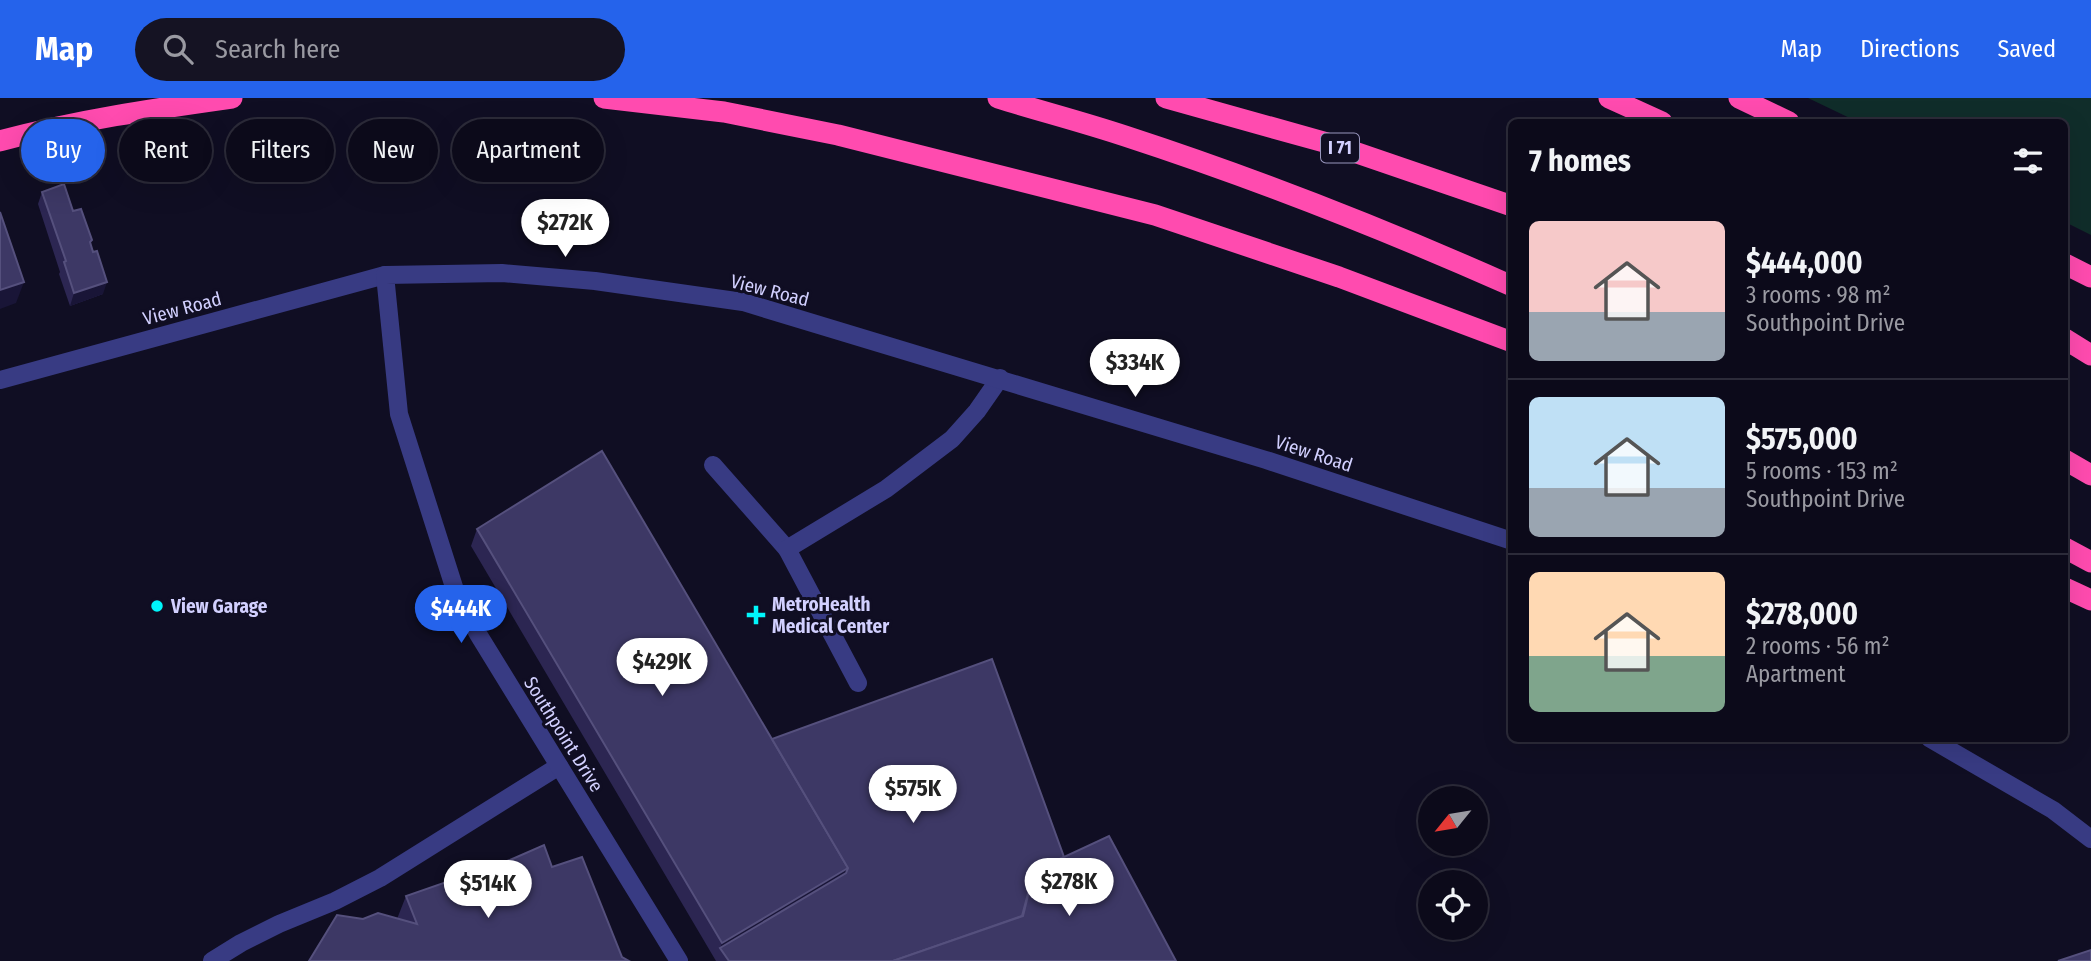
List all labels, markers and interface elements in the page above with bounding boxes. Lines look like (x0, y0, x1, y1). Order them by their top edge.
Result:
search box (135, 18, 625, 81)
text: Map (35, 29, 93, 69)
icon: search (159, 30, 197, 68)
text: Search here (215, 34, 340, 65)
text: Map (1781, 35, 1822, 63)
text: Directions (1860, 35, 1959, 63)
text: Saved (1997, 35, 2056, 63)
chip: Buy (21, 119, 105, 182)
chip: Rent (119, 119, 212, 182)
chip: Filters (226, 119, 334, 182)
chip: New (348, 119, 438, 182)
chip: Apartment (452, 119, 604, 182)
road number: I 71 (1321, 134, 1359, 162)
icon: filters (2009, 142, 2047, 180)
text: 7 homes (1529, 143, 1631, 179)
pin: $272K (516, 200, 614, 259)
text: $272K (537, 208, 593, 236)
text: $444,000 (1746, 245, 1863, 281)
icon: home (1585, 249, 1669, 333)
street label: View Road (728, 270, 812, 311)
text: 3 rooms · 98 m² (1746, 281, 1891, 309)
street label: View Road (140, 287, 224, 330)
text: Southpoint Drive (1746, 309, 1905, 337)
pin: $334K (1086, 340, 1184, 399)
text: $334K (1106, 348, 1164, 376)
text: $575,000 (1746, 421, 1858, 457)
icon: home (1585, 425, 1669, 509)
street label: View Road (1272, 430, 1356, 477)
text: 5 rooms · 153 m² (1746, 457, 1898, 485)
text: Southpoint Drive (1746, 485, 1905, 513)
pin: $444K (412, 586, 510, 645)
place label: MetroHealth Medical Center (772, 593, 890, 638)
text: $444K (431, 594, 491, 622)
place label: View Garage (170, 595, 268, 618)
text: $278,000 (1746, 596, 1858, 632)
marker: View Garage (149, 598, 165, 614)
icon: home (1585, 600, 1669, 684)
marker: MetroHealth Medical Center (746, 605, 766, 625)
text: 2 rooms · 56 m² (1746, 632, 1890, 660)
pin: $429K (613, 638, 711, 698)
text: $429K (633, 647, 691, 675)
text: Apartment (1746, 660, 1846, 688)
street label: Southpoint Drive (519, 672, 608, 796)
pin: $575K (864, 766, 962, 825)
text: $575K (885, 774, 941, 802)
north arrow (1418, 786, 1488, 856)
map controls (1418, 786, 1488, 940)
pin: $278K (1020, 858, 1118, 918)
pin: $514K (439, 860, 537, 920)
text: $278K (1041, 867, 1097, 895)
text: $514K (460, 869, 516, 897)
button: locate (1418, 870, 1488, 940)

